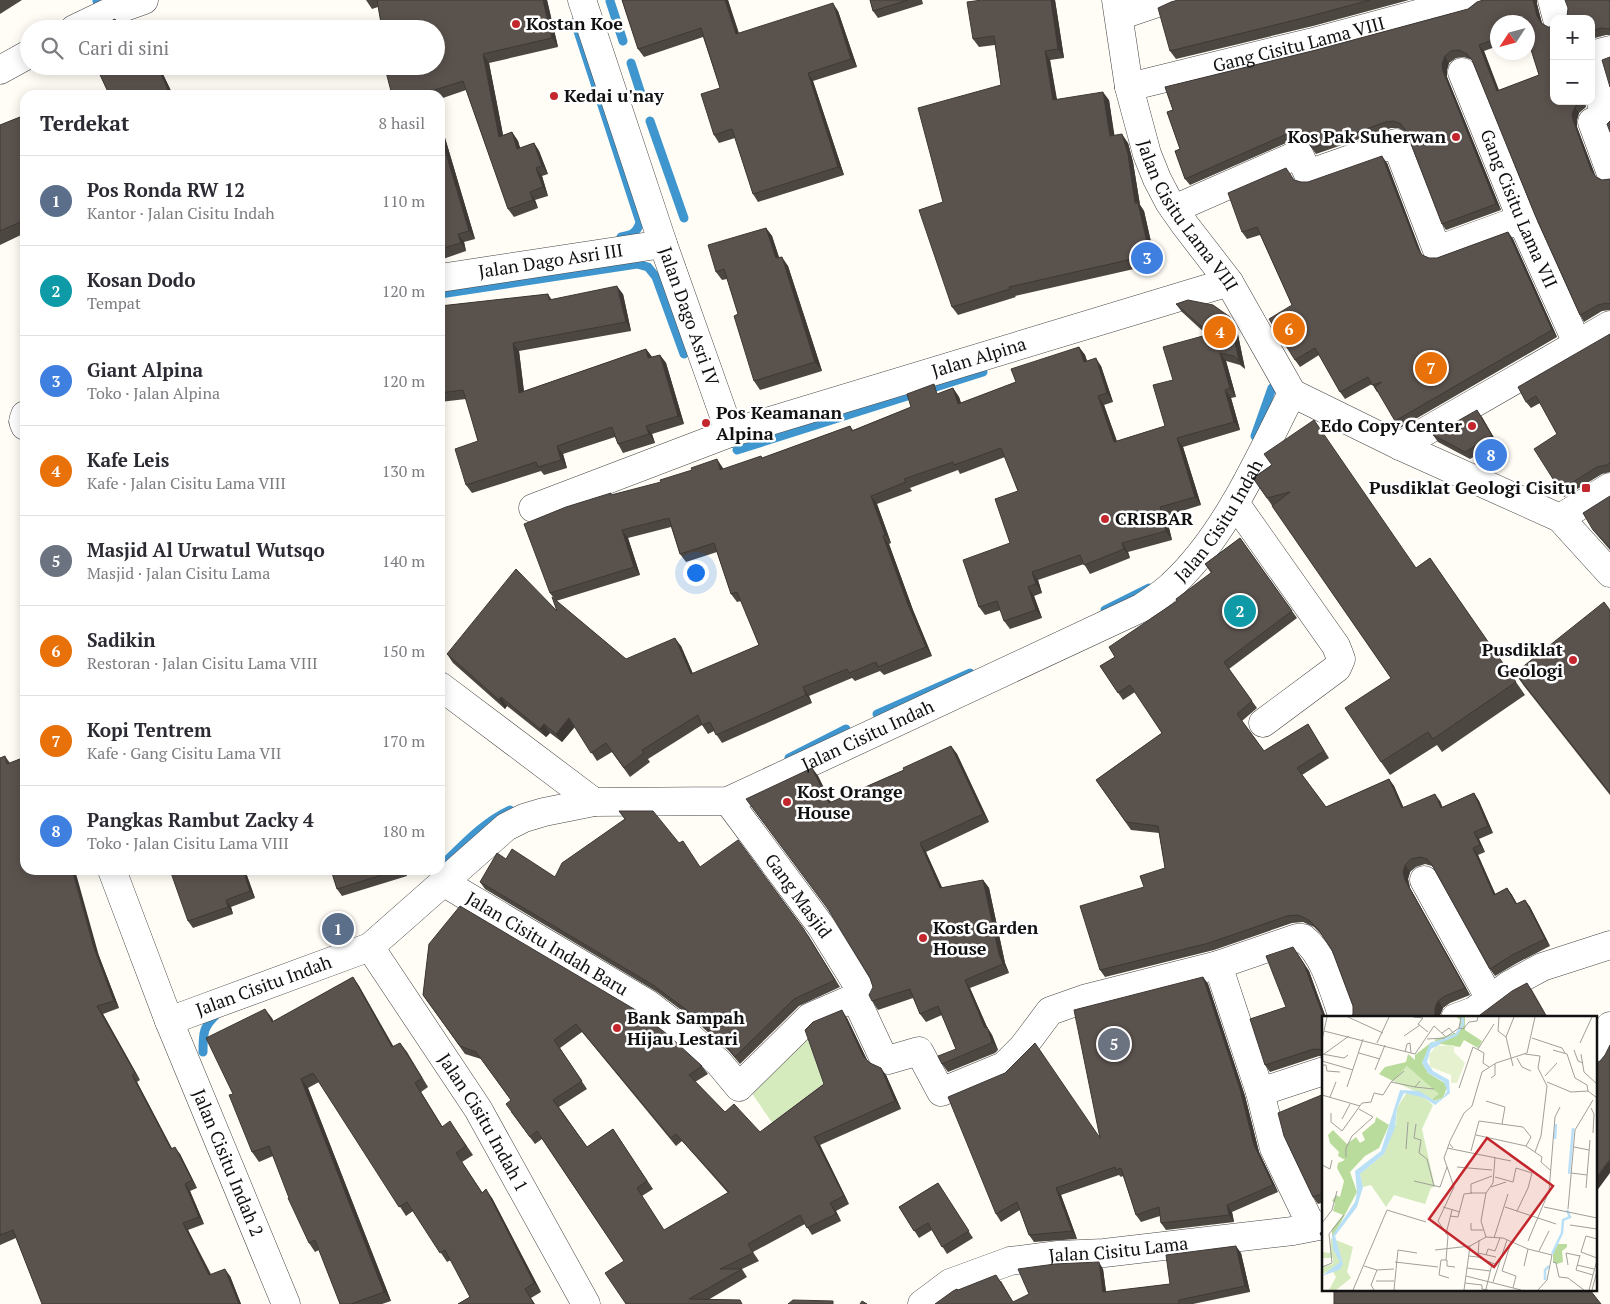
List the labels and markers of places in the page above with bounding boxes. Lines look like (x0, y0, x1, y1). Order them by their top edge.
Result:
place label: Kostan Koe (526, 11, 623, 35)
marker: Kostan Koe (510, 18, 522, 30)
place label: Kedai u'nay (564, 83, 664, 107)
marker: Kedai u'nay (548, 90, 560, 102)
place label: Kos Pak Suherwan (1288, 124, 1446, 148)
marker: Kos Pak Suherwan (1450, 131, 1462, 143)
pin: 3 (1131, 239, 1163, 277)
pin: 6 (1273, 310, 1305, 348)
pin: 4 (1204, 313, 1236, 351)
pin: 7 (1415, 349, 1447, 387)
place label: Pos Keamanan Alpina (716, 400, 843, 445)
place label: Edo Copy Center (1320, 413, 1462, 437)
marker: Pos Keamanan Alpina (700, 417, 712, 429)
marker: Edo Copy Center (1466, 420, 1478, 432)
pin: 8 (1475, 436, 1507, 474)
place label: Pusdiklat Geologi Cisitu (1369, 475, 1576, 499)
marker: Pusdiklat Geologi Cisitu (1580, 482, 1592, 494)
place label: CRISBAR (1115, 506, 1194, 530)
marker: CRISBAR (1099, 513, 1111, 525)
pin: 2 (1224, 592, 1256, 630)
place label: Pusdiklat Geologi (1482, 637, 1563, 682)
marker: Pusdiklat Geologi (1567, 654, 1579, 666)
place label: Kost Orange House (797, 779, 903, 824)
marker: Kost Orange House (781, 796, 793, 808)
pin: 1 (322, 910, 354, 948)
place label: Kost Garden House (933, 915, 1039, 960)
marker: Kost Garden House (917, 932, 929, 944)
place label: Bank Sampah Hijau Lestari (627, 1005, 745, 1050)
marker: Bank Sampah Hijau Lestari (611, 1022, 623, 1034)
pin: 5 (1098, 1025, 1130, 1063)

